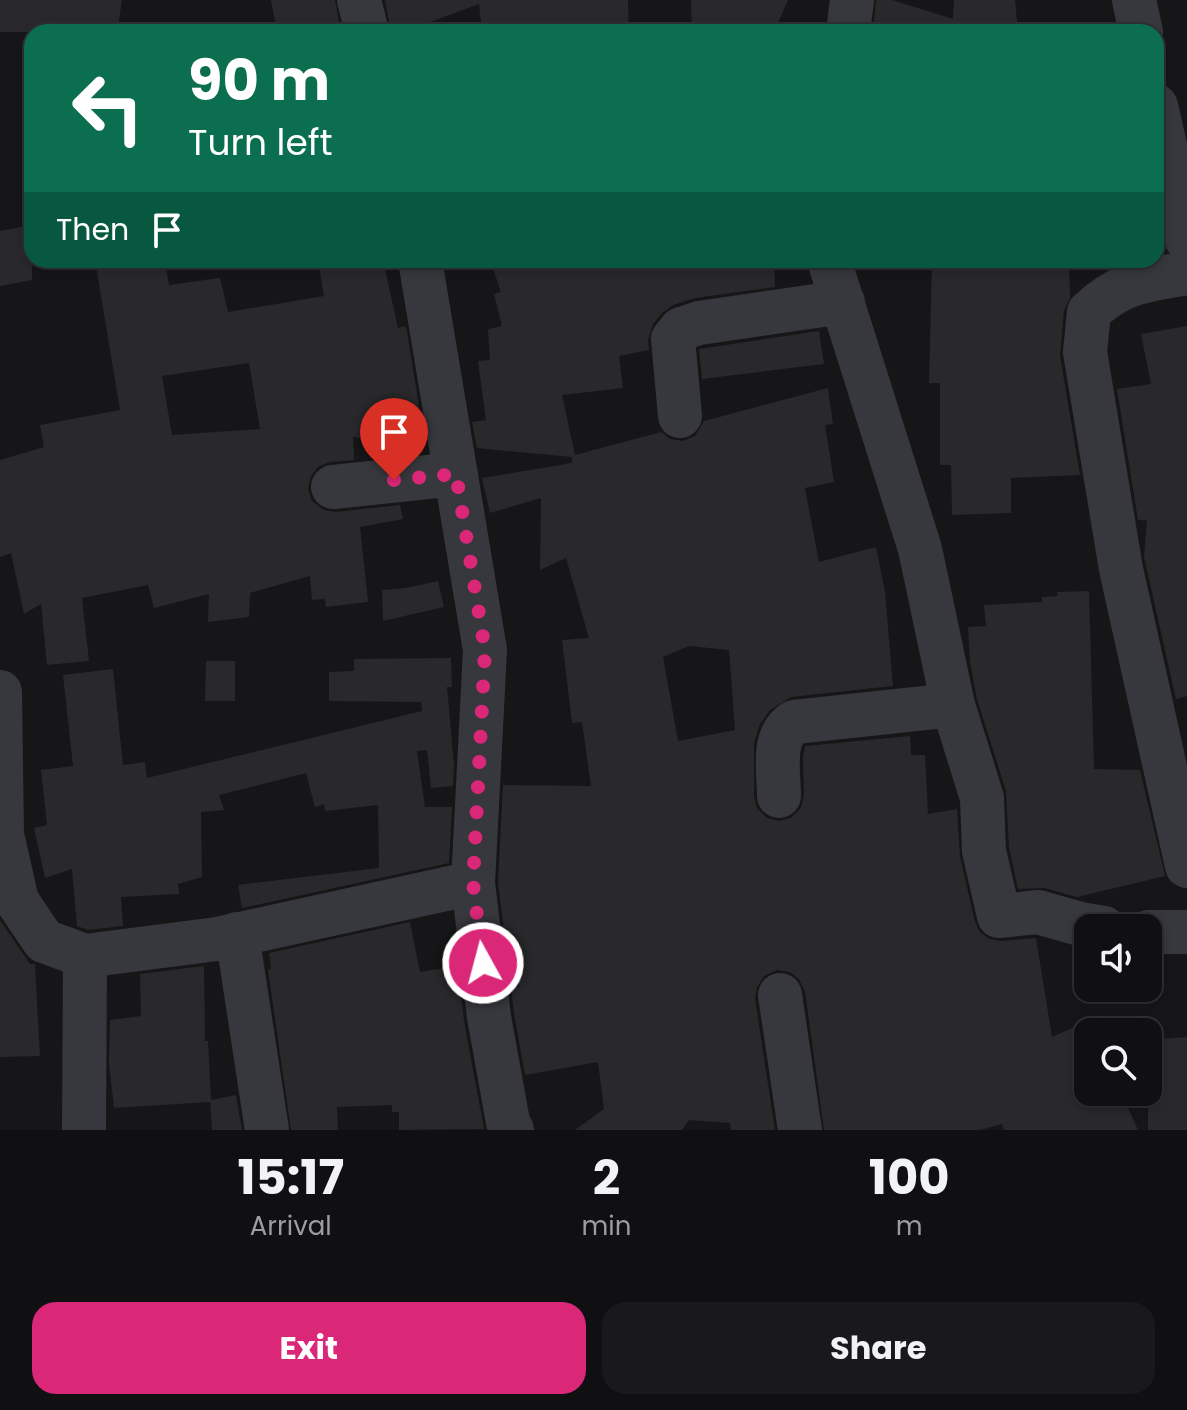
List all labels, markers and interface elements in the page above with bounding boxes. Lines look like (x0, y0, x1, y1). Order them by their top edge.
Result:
text: 90 m (188, 41, 330, 120)
icon: left (56, 56, 160, 160)
text: Turn left (188, 117, 333, 168)
text: Then (56, 208, 129, 251)
icon: arrive (145, 208, 189, 252)
pin (360, 398, 428, 480)
icon: arrive (372, 410, 416, 454)
map controls (1074, 914, 1162, 1106)
button: sound (1074, 914, 1162, 1002)
position arrow (441, 921, 525, 1005)
button: search (1074, 1018, 1162, 1106)
text: 15:17 (237, 1144, 344, 1211)
text: 2 (593, 1144, 620, 1211)
text: 100 (869, 1144, 949, 1211)
text: Arrival (250, 1208, 332, 1244)
text: min (582, 1208, 631, 1244)
text: m (896, 1208, 923, 1244)
button: Exit (32, 1302, 586, 1394)
button: Share (602, 1302, 1155, 1394)

